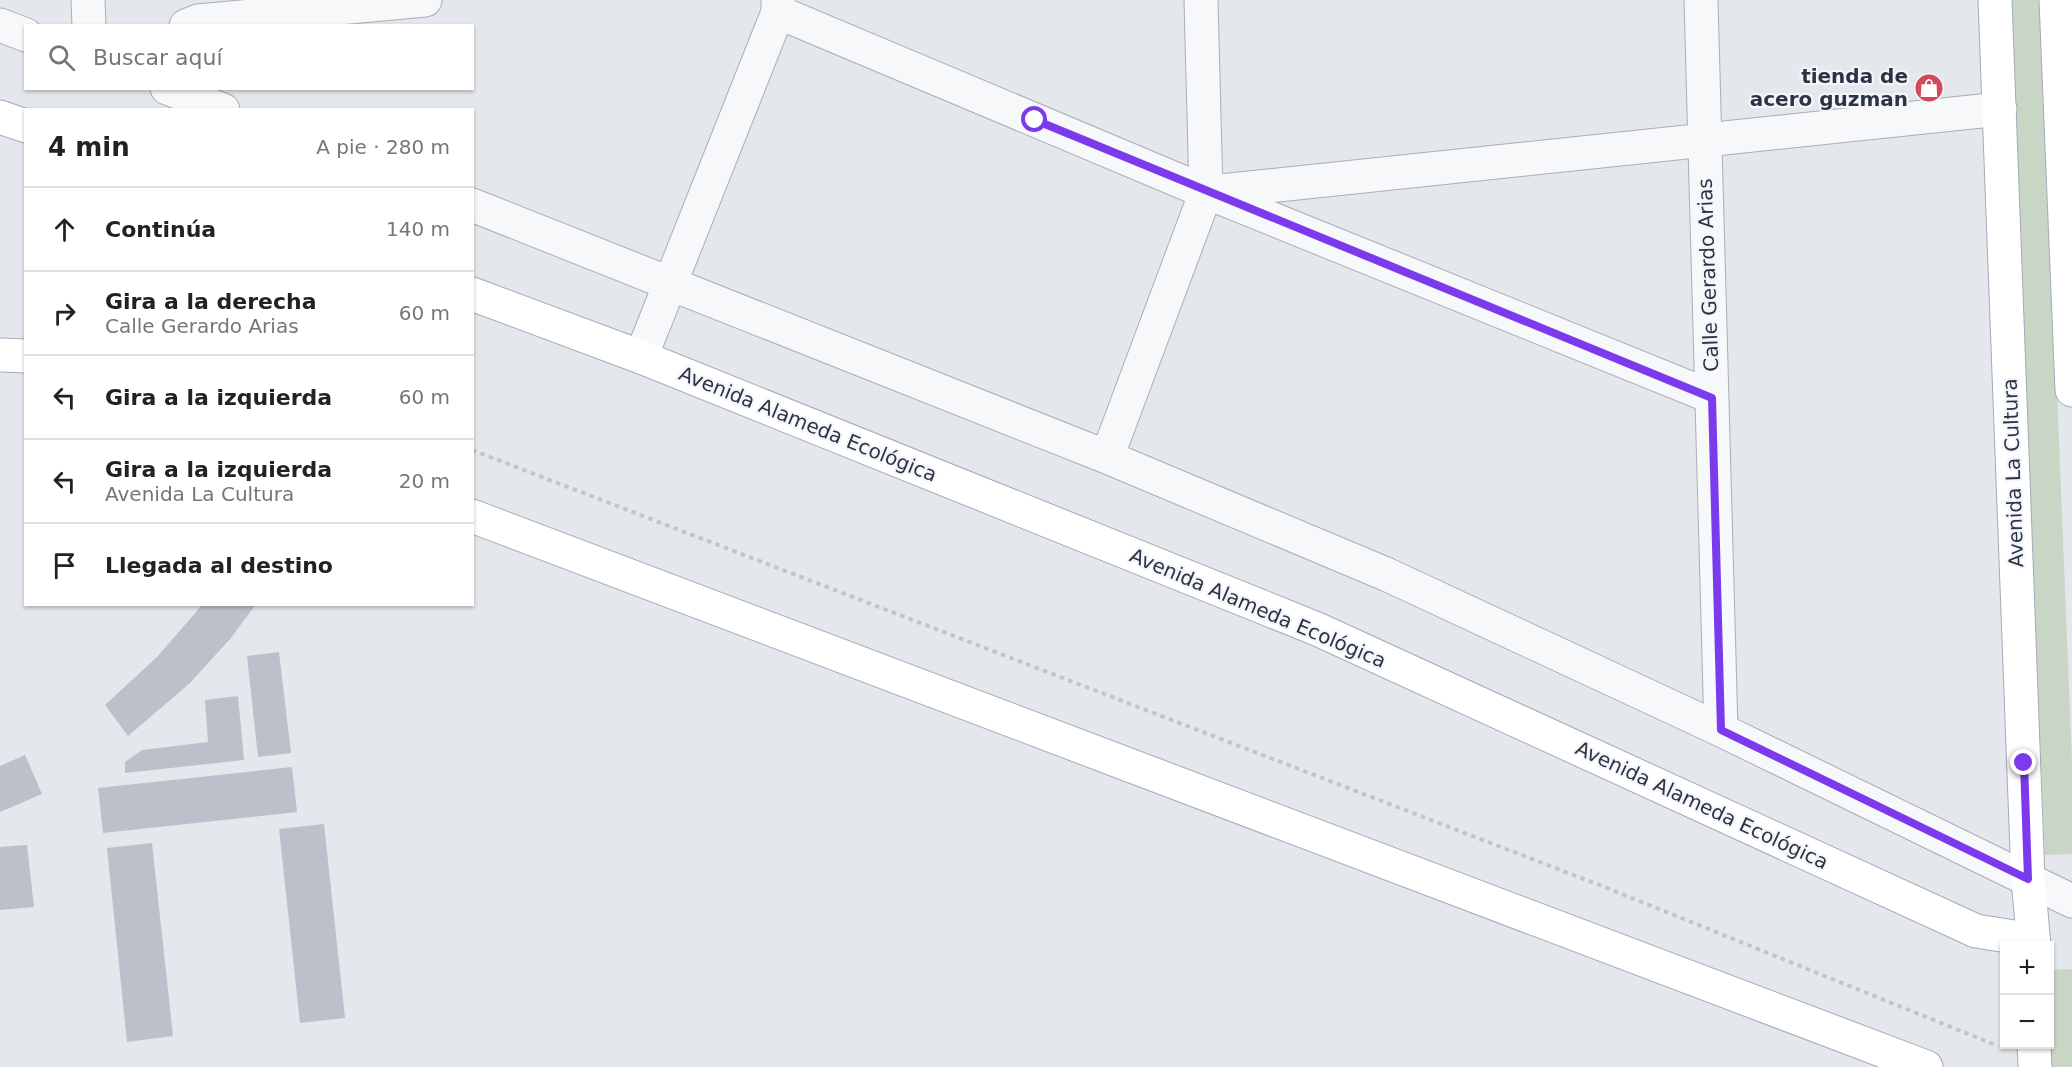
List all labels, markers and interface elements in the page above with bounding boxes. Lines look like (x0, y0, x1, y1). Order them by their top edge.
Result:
search box (24, 24, 474, 90)
icon: search (45, 41, 78, 74)
text: Buscar aquí (93, 45, 223, 70)
place label: tienda de acero guzman (1750, 64, 1908, 111)
shop icon: tienda de acero guzman (1913, 72, 1945, 104)
route start (1021, 106, 1047, 132)
text: 4 min (48, 132, 130, 162)
text: A pie · 280 m (316, 135, 450, 159)
street label: Calle Gerardo Arias (1693, 178, 1723, 372)
icon: ahead (48, 213, 81, 246)
text: Continúa (105, 217, 216, 242)
text: 140 m (386, 217, 450, 241)
text: Gira a la derecha (105, 289, 317, 314)
icon: right (48, 297, 81, 330)
text: 60 m (399, 301, 450, 325)
text: Calle Gerardo Arias (105, 314, 299, 338)
street label: Avenida Alameda Ecológica (676, 361, 940, 487)
street label: Avenida La Cultura (1998, 378, 2028, 568)
icon: left (48, 381, 81, 414)
text: Gira a la izquierda (105, 385, 332, 410)
text: 60 m (399, 385, 450, 409)
text: Gira a la izquierda (105, 457, 332, 482)
icon: left (48, 465, 81, 498)
text: 20 m (399, 469, 450, 493)
text: Avenida La Cultura (105, 482, 294, 506)
street label: Avenida Alameda Ecológica (1126, 543, 1390, 673)
icon: arrive (48, 549, 81, 582)
text: Llegada al destino (105, 553, 333, 578)
street label: Avenida Alameda Ecológica (1572, 736, 1832, 874)
route end (2010, 749, 2036, 775)
map controls (2000, 941, 2054, 1049)
button: + (2000, 941, 2054, 995)
button: − (2000, 995, 2054, 1049)

